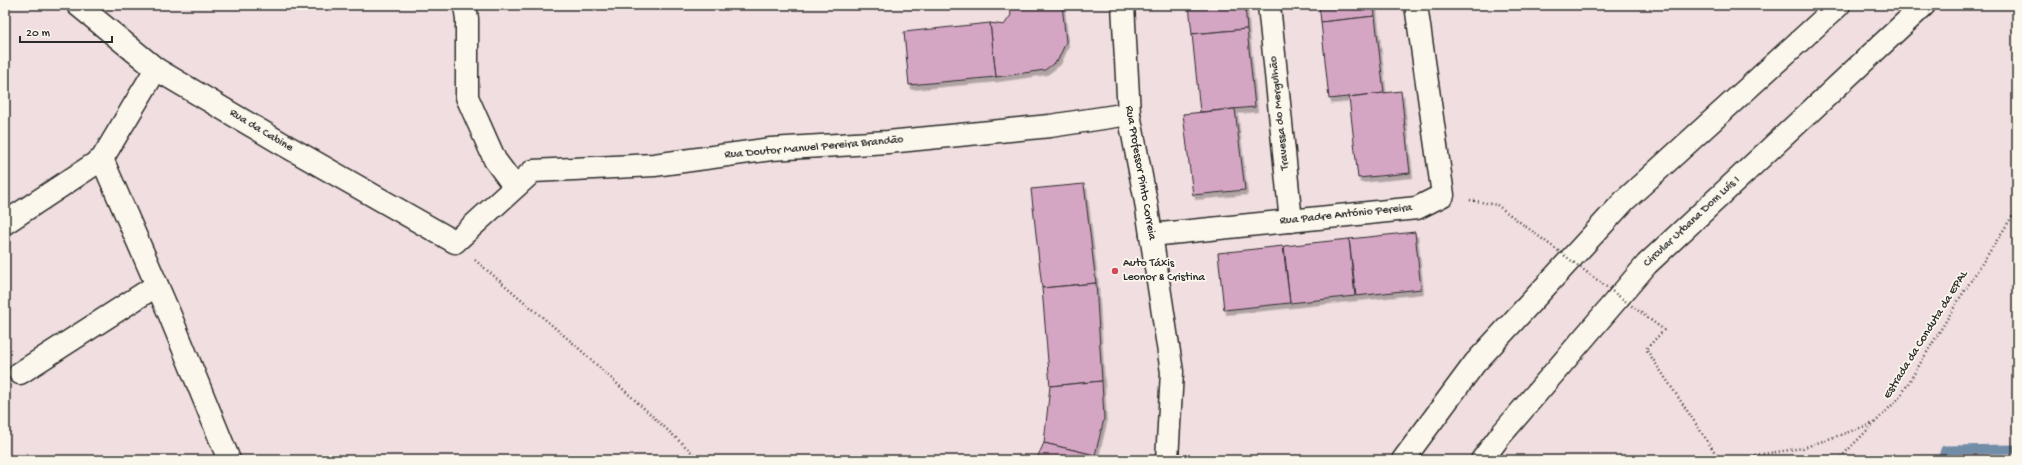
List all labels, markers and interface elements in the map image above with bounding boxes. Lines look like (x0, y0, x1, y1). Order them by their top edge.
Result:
scale bar (20, 18, 112, 44)
text: 20 m (26, 27, 51, 41)
street label: Travessa do Mergulhão (1267, 55, 1293, 172)
street label: Rua Professor Pinto Correia (1121, 105, 1159, 242)
street label: Rua da Cabine (227, 106, 296, 156)
street label: Rua Doutor Manuel Pereira Brandão (724, 133, 904, 163)
street label: Circular Urbana Dom Luís I (1641, 173, 1743, 270)
street label: Rua Padre António Pereira (1279, 201, 1413, 229)
place label: Auto Táxis Leonor & Cristina (1123, 257, 1205, 285)
marker: Auto Táxis Leonor & Cristina (1110, 266, 1120, 276)
street label: Estrada da Conduta da EPAL (1881, 268, 1972, 402)

